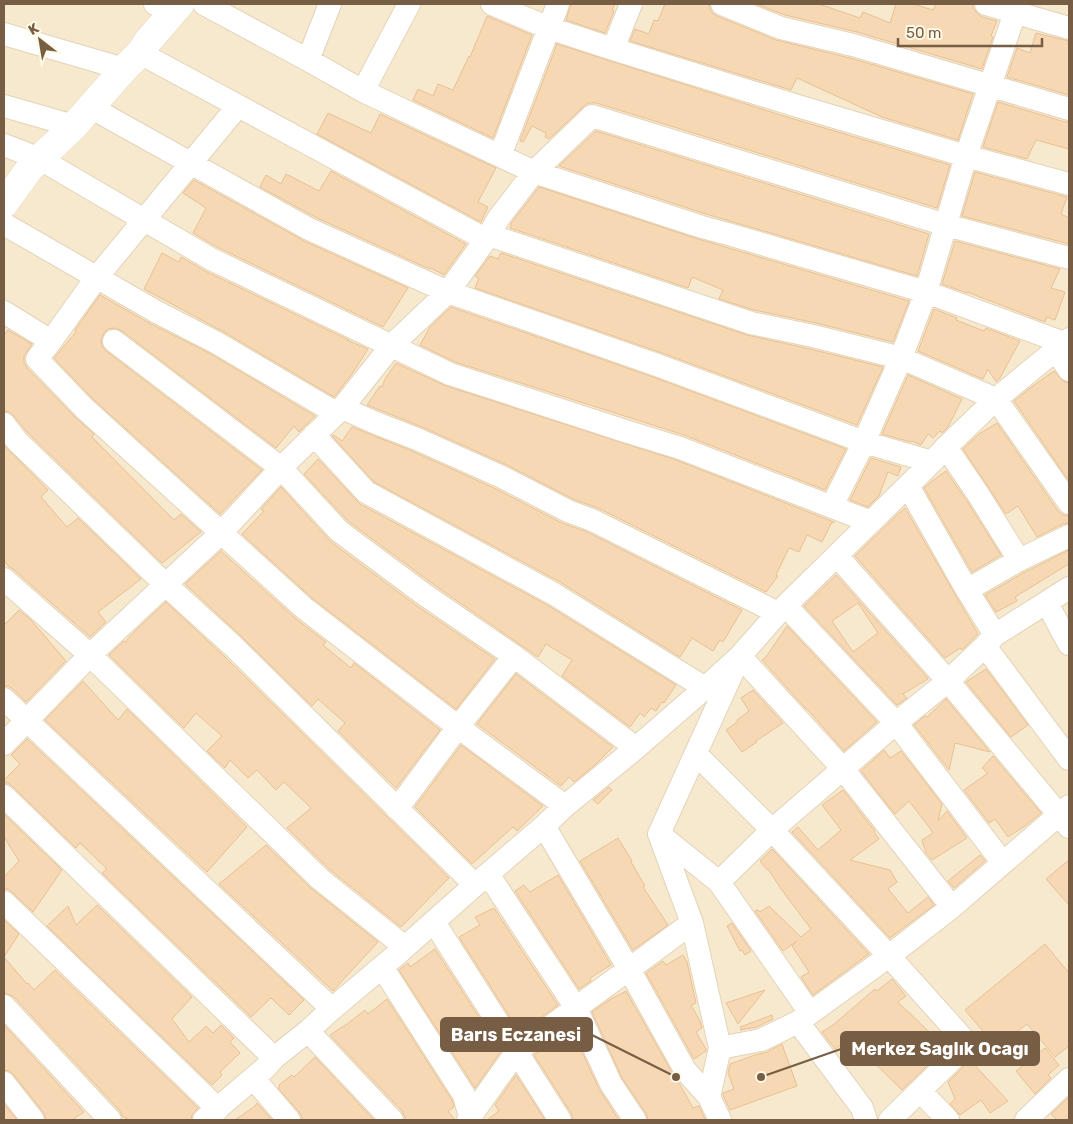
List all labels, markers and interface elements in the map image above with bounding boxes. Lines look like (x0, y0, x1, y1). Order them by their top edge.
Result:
north arrow (15, 15, 65, 65)
scale bar (898, 15, 1042, 47)
text: K (25, 19, 43, 39)
text: 50 m (906, 24, 941, 42)
callout: Barıs Eczanesi (441, 1018, 592, 1051)
text: Barıs Eczanesi (451, 1024, 581, 1046)
callout: Merkez Saglık Ocagı (841, 1032, 1039, 1065)
text: Merkez Saglık Ocagı (851, 1038, 1029, 1060)

